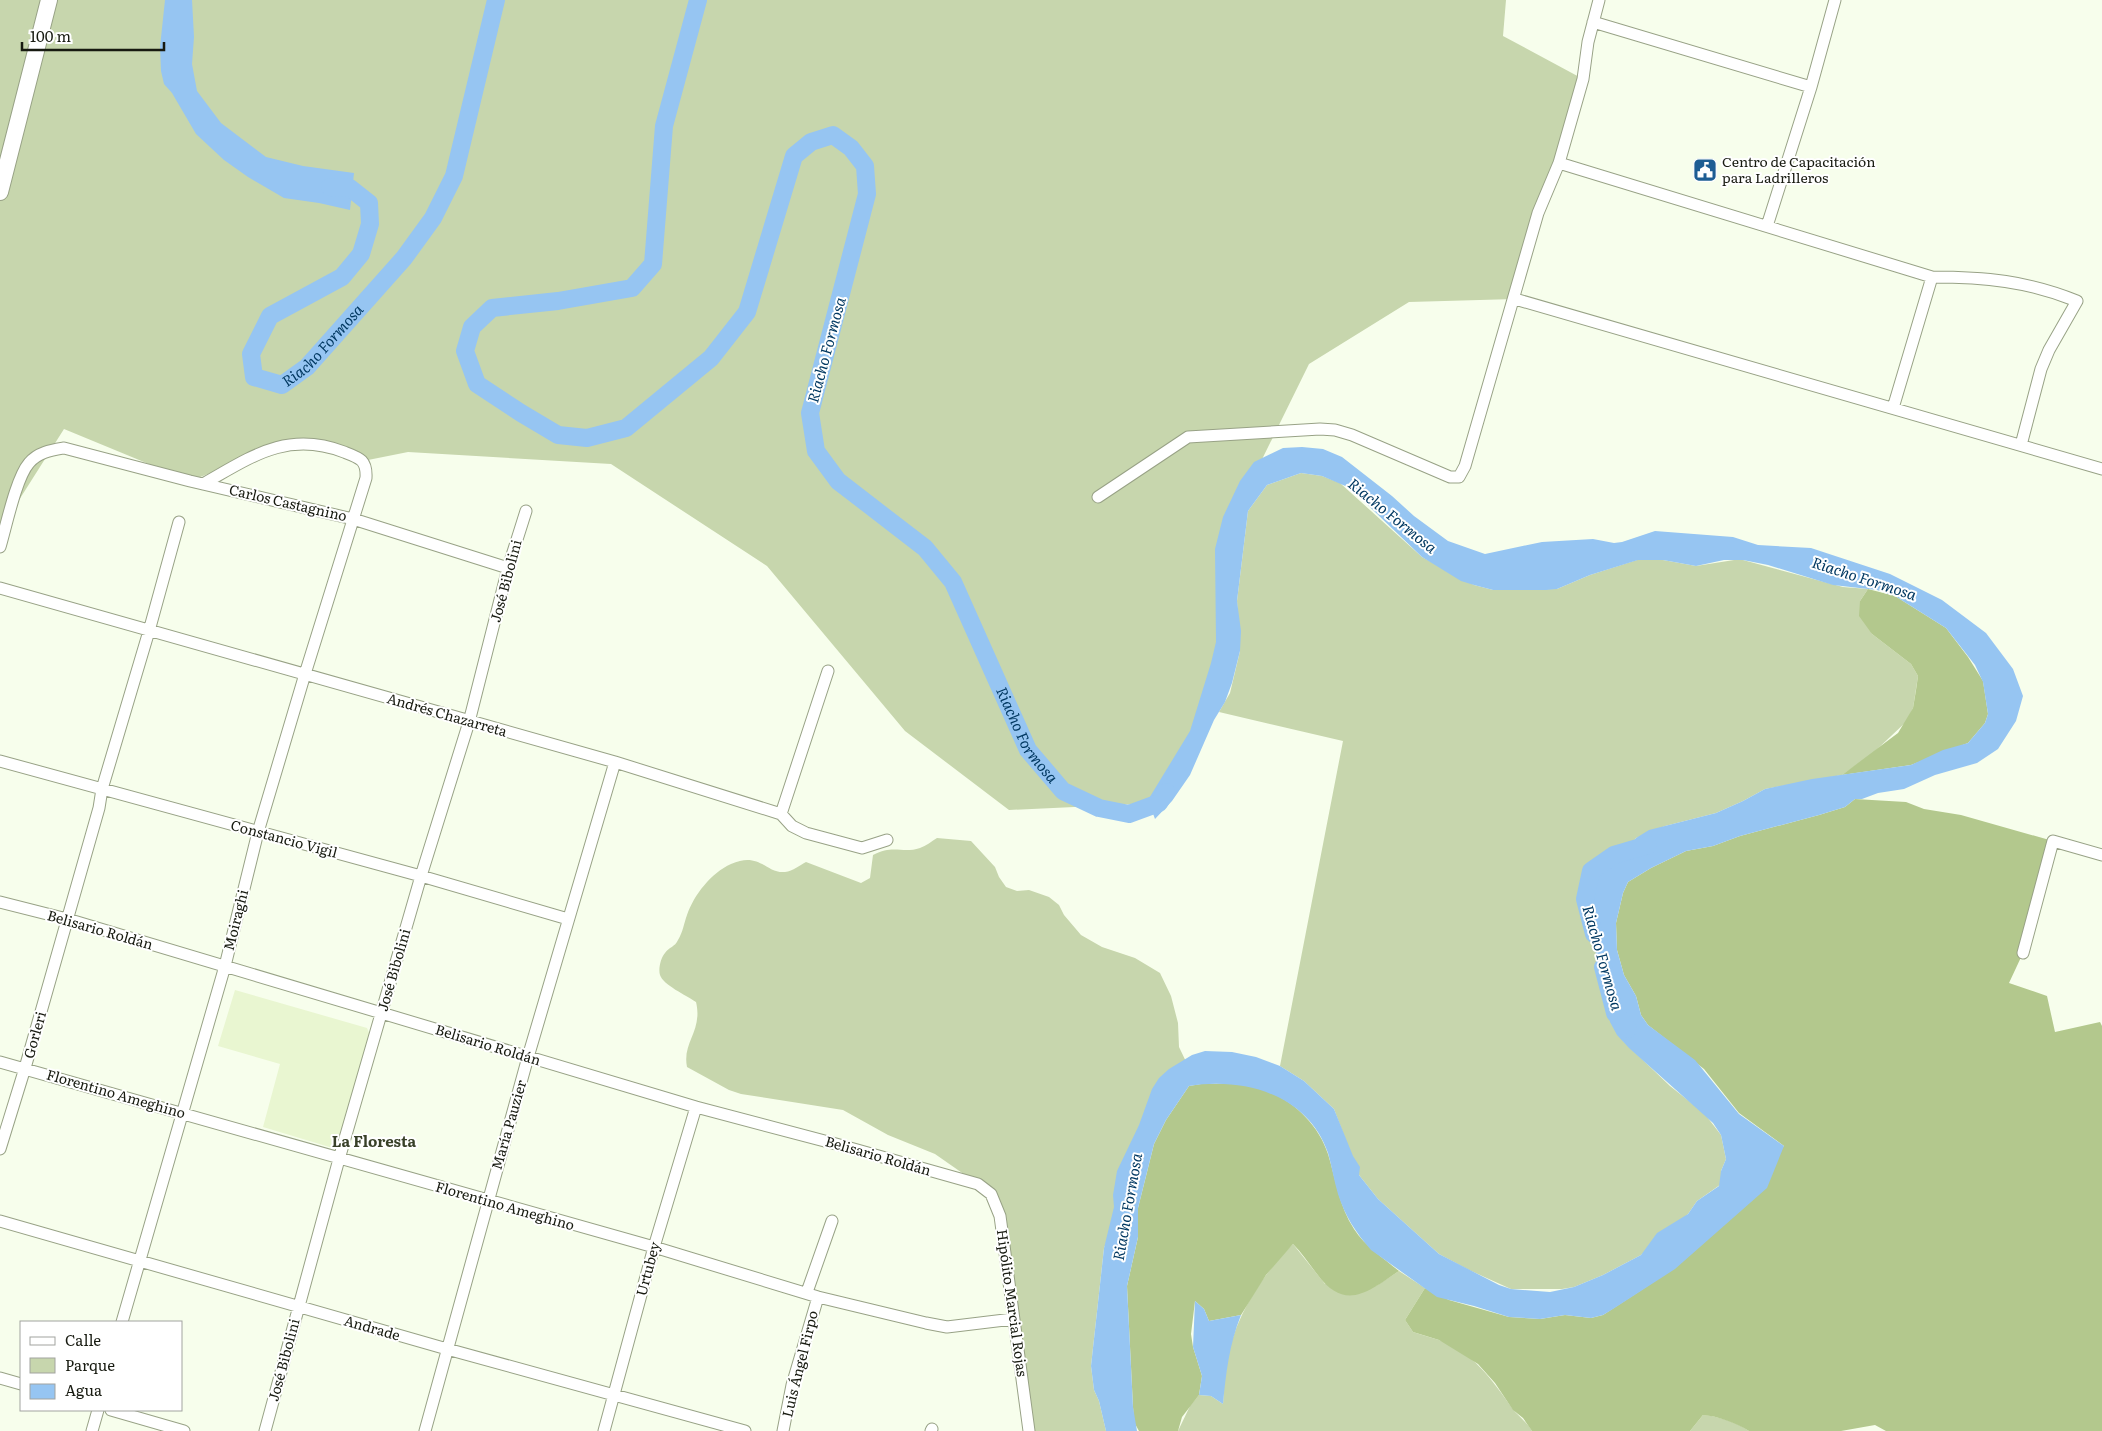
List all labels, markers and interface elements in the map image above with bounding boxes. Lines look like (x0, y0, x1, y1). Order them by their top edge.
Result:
scale bar (22, 20, 165, 52)
text: 100 m (30, 24, 71, 47)
place label: Centro de Capacitación para Ladrilleros (1722, 151, 1875, 187)
public building icon: Centro de Capacitación para Ladrilleros (1692, 157, 1718, 183)
water label: Riacho Formosa (800, 294, 851, 405)
water label: Riacho Formosa (276, 298, 368, 392)
water label: Riacho Formosa (1344, 472, 1443, 558)
street label: Carlos Castagnino (227, 479, 349, 525)
street label: José Bibolini (484, 537, 526, 624)
water label: Riacho Formosa (1809, 550, 1920, 605)
water label: Riacho Formosa (991, 683, 1065, 788)
street label: Andrés Chazarreta (385, 687, 510, 741)
street label: Constancio Vigil (229, 814, 340, 862)
street label: Moiraghi (218, 887, 252, 952)
water label: Riacho Formosa (1577, 902, 1630, 1013)
street label: Belisario Roldán (45, 904, 156, 954)
street label: José Bibolini (372, 926, 414, 1013)
street label: Gorleri (18, 1009, 50, 1060)
street label: Belisario Roldán (433, 1019, 543, 1070)
street label: Florentino Ameghino (44, 1064, 188, 1122)
street label: María Pauzier (486, 1077, 531, 1172)
district label: La Floresta (332, 1129, 416, 1152)
street label: Belisario Roldán (823, 1130, 934, 1180)
water label: Riacho Formosa (1106, 1151, 1147, 1262)
street label: Florentino Ameghino (433, 1176, 577, 1234)
street label: Hipólito Marcial Rojas (993, 1228, 1033, 1378)
street label: Urtubey (630, 1238, 664, 1298)
street label: Luis Ángel Firpo (776, 1308, 822, 1419)
street label: Andrade (342, 1310, 403, 1345)
street label: José Bibolini (262, 1316, 304, 1403)
legend (20, 1321, 182, 1411)
text: Calle (65, 1328, 101, 1351)
text: Parque (65, 1353, 115, 1376)
text: Agua (65, 1378, 103, 1401)

